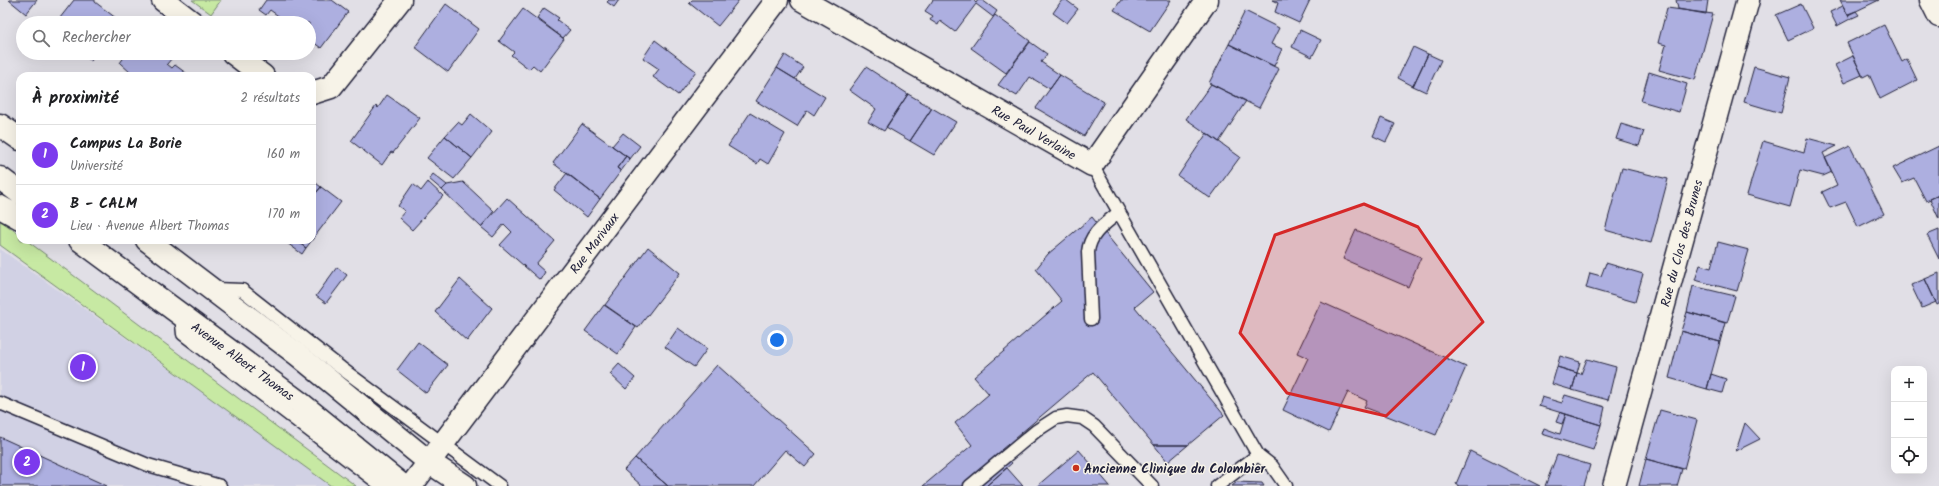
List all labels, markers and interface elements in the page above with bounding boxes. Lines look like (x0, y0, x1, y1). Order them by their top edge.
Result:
search box (16, 16, 316, 60)
text: Rechercher (62, 26, 130, 50)
icon: search (30, 27, 52, 49)
text: À proximité (32, 85, 119, 112)
text: 2 résultats (241, 88, 300, 109)
street label: Rue Paul Verlaine (987, 100, 1080, 166)
text: Campus La Borie (70, 132, 182, 156)
text: 1 (43, 144, 47, 165)
text: 160 m (267, 144, 300, 165)
text: Université (70, 156, 123, 177)
street label: Rue du Clos des Brunes (1655, 177, 1710, 309)
text: B - CALM (70, 192, 137, 216)
text: 2 (41, 204, 49, 225)
text: 170 m (268, 204, 300, 225)
street label: Rue Marivaux (565, 208, 626, 279)
text: Lieu · Avenue Albert Thomas (70, 216, 229, 237)
street label: Avenue Albert Thomas (186, 317, 299, 407)
your location (767, 330, 787, 350)
pin: 1 (70, 352, 96, 382)
map controls (1891, 366, 1927, 474)
button: + (1891, 366, 1927, 402)
button: − (1891, 402, 1927, 438)
button: locate (1891, 438, 1927, 474)
pin: 2 (14, 447, 40, 477)
place label: Ancienne Clinique du Colombier (1084, 459, 1266, 480)
marker: Ancienne Clinique du Colombier (1071, 463, 1081, 473)

